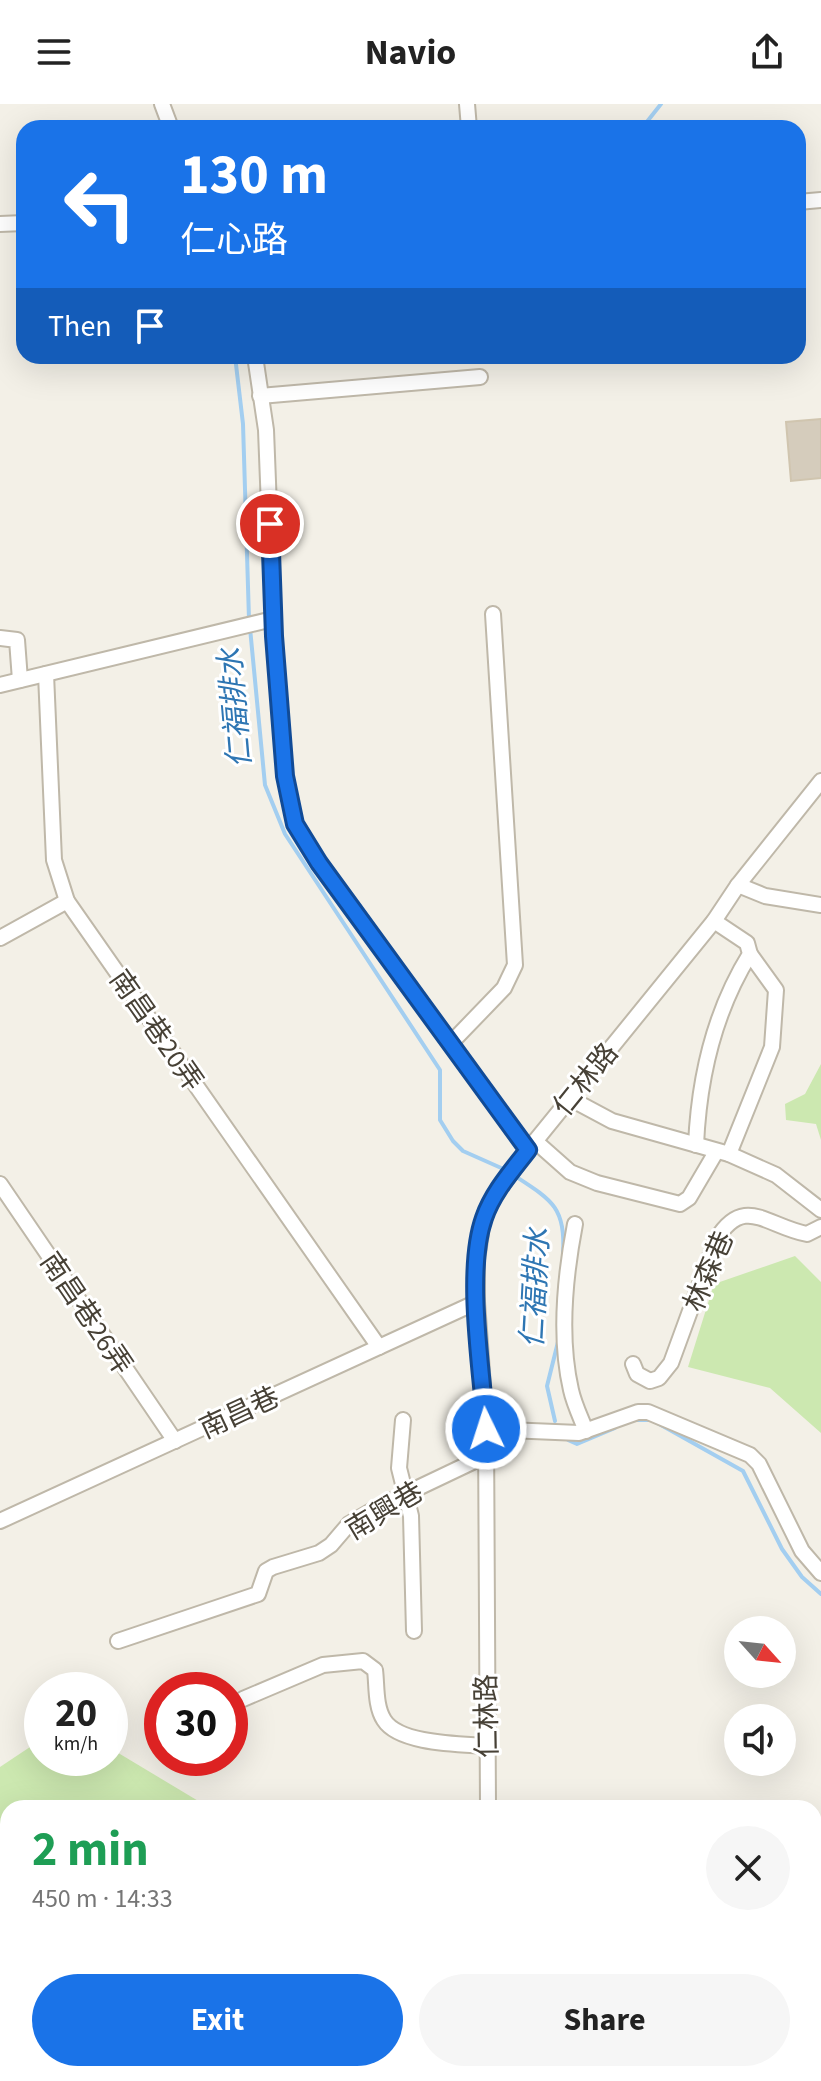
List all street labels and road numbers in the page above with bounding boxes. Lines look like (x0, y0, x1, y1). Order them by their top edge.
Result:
street label: 南昌巷20弄 (100, 962, 213, 1099)
street label: 仁林路 (544, 1034, 628, 1125)
street label: 林森巷 (674, 1225, 744, 1318)
street label: 南昌巷26弄 (30, 1244, 142, 1383)
street label: 南昌巷 (193, 1377, 286, 1449)
street label: 南興巷 (338, 1472, 431, 1550)
street label: 仁林路 (466, 1674, 508, 1758)

